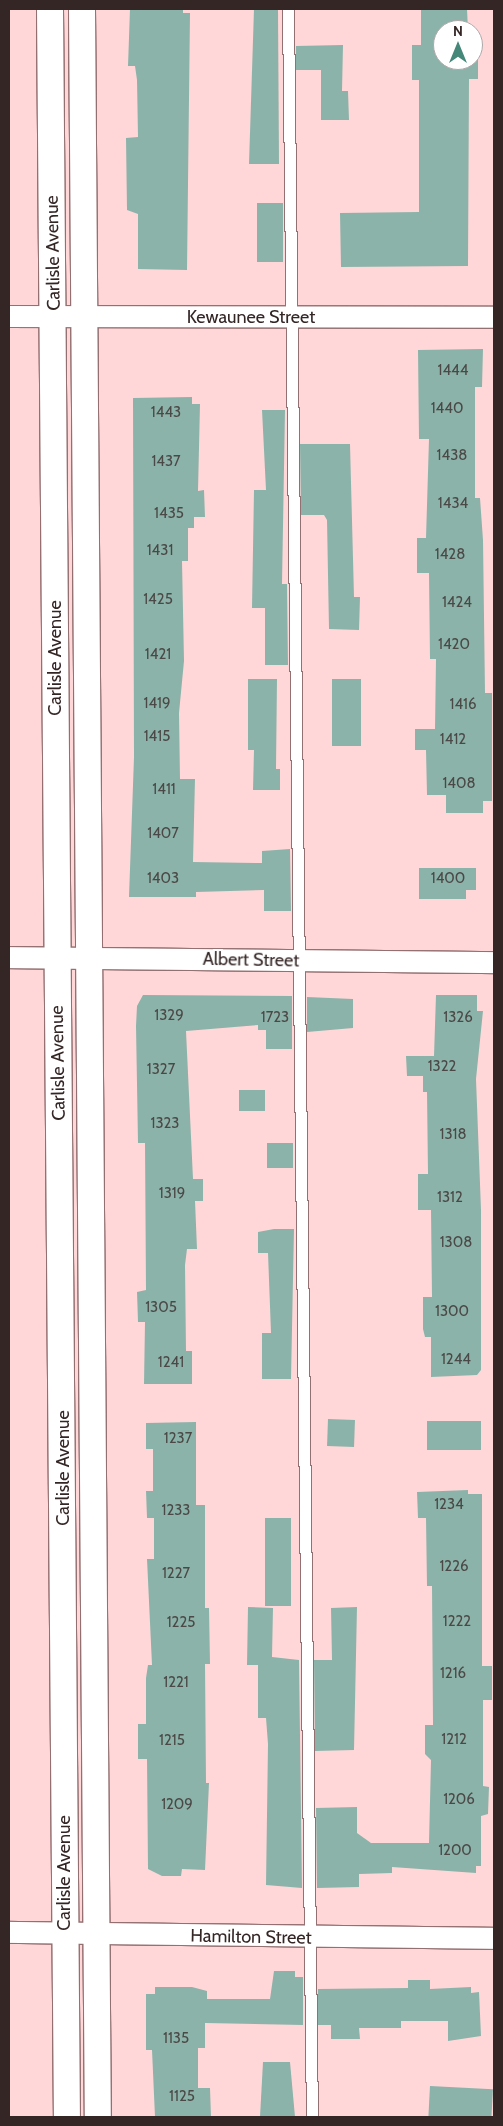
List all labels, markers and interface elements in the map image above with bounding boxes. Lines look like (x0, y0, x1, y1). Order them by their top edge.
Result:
north arrow (433, 20, 483, 70)
text: N (453, 22, 463, 40)
street label: Carlisle Avenue (41, 195, 65, 311)
street label: Kewaunee Street (187, 306, 315, 328)
house number: 1444 (438, 362, 468, 380)
house number: 1440 (431, 400, 463, 418)
house number: 1443 (151, 404, 181, 422)
house number: 1438 (437, 447, 467, 465)
house number: 1437 (151, 453, 181, 471)
house number: 1434 (438, 495, 468, 513)
house number: 1435 (154, 505, 184, 523)
house number: 1431 (147, 542, 173, 560)
house number: 1428 (435, 546, 465, 564)
house number: 1425 (143, 591, 173, 609)
house number: 1424 (442, 594, 472, 612)
street label: Carlisle Avenue (44, 600, 66, 716)
house number: 1420 (438, 636, 470, 654)
house number: 1421 (145, 646, 171, 664)
house number: 1419 (144, 695, 170, 713)
house number: 1416 (450, 696, 476, 714)
house number: 1415 (144, 728, 170, 746)
house number: 1412 (440, 731, 466, 749)
house number: 1408 (442, 775, 476, 793)
house number: 1411 (152, 781, 176, 799)
house number: 1407 (147, 825, 179, 843)
house number: 1403 (147, 870, 179, 888)
house number: 1400 (431, 870, 465, 888)
street label: Albert Street (203, 948, 299, 972)
street label: Carlisle Avenue (46, 1005, 70, 1121)
house number: 1329 (154, 1007, 184, 1025)
house number: 1723 (261, 1009, 289, 1027)
house number: 1326 (443, 1009, 473, 1027)
house number: 1322 (428, 1058, 456, 1076)
house number: 1327 (147, 1061, 175, 1079)
house number: 1323 (151, 1115, 179, 1133)
house number: 1318 (440, 1126, 466, 1144)
house number: 1319 (159, 1185, 185, 1203)
house number: 1312 (437, 1189, 463, 1207)
house number: 1308 (440, 1234, 472, 1252)
house number: 1305 (145, 1299, 177, 1317)
house number: 1300 (435, 1303, 469, 1321)
house number: 1244 (441, 1351, 471, 1369)
house number: 1241 (158, 1354, 184, 1372)
street label: Carlisle Avenue (52, 1410, 74, 1526)
house number: 1237 (164, 1430, 192, 1448)
house number: 1234 (434, 1496, 464, 1514)
house number: 1233 (162, 1502, 190, 1520)
house number: 1226 (439, 1558, 469, 1576)
house number: 1227 (162, 1565, 190, 1583)
house number: 1222 (443, 1613, 471, 1631)
house number: 1225 (167, 1614, 195, 1632)
house number: 1216 (440, 1665, 466, 1683)
house number: 1221 (163, 1674, 189, 1692)
house number: 1212 (441, 1731, 467, 1749)
house number: 1215 (159, 1732, 185, 1750)
house number: 1206 (443, 1791, 475, 1809)
house number: 1209 (161, 1796, 193, 1814)
street label: Carlisle Avenue (53, 1815, 75, 1931)
house number: 1200 (438, 1842, 472, 1860)
street label: Hamilton Street (190, 1925, 312, 1949)
house number: 1135 (163, 2030, 189, 2048)
house number: 1125 (169, 2088, 195, 2106)

